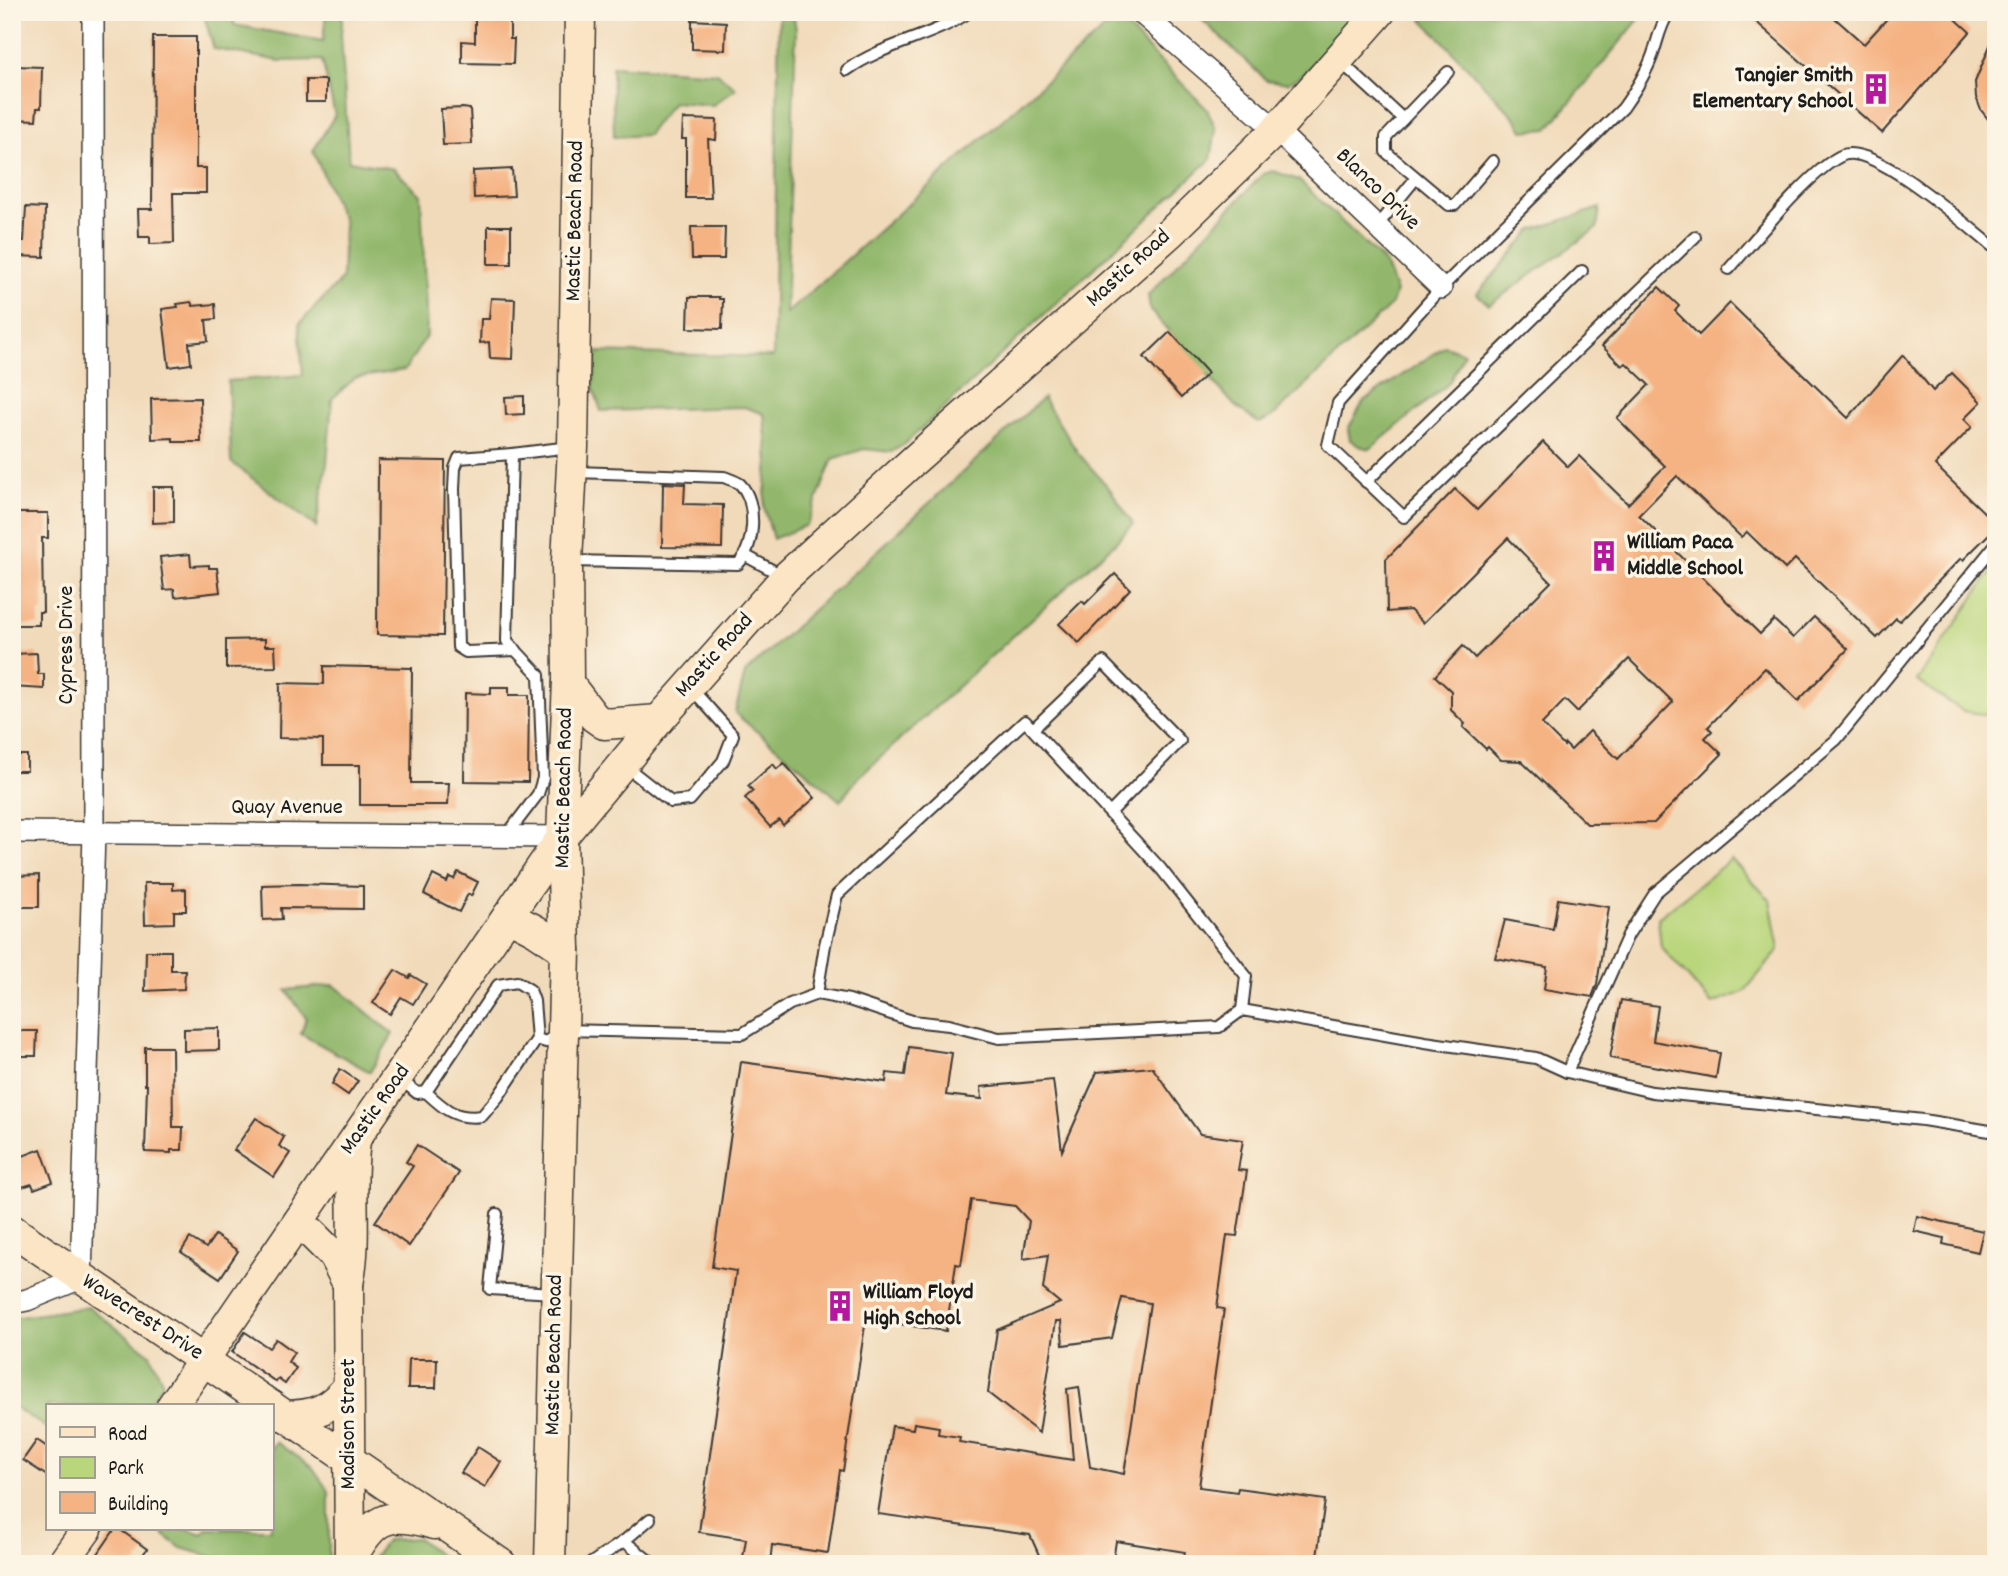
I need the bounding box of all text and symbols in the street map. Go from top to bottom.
place label: Tangier Smith Elementary School [1692,60,1854,119]
building icon: Tangier Smith Elementary School [1859,72,1893,106]
street label: Mastic Beach Road [558,140,594,302]
street label: Blanco Drive [1327,141,1427,239]
street label: Mastic Road [1079,222,1179,316]
place label: William Paca Middle School [1627,527,1744,586]
building icon: William Paca Middle School [1587,539,1621,573]
street label: Cypress Drive [51,586,84,704]
street label: Mastic Road [668,606,762,706]
street label: Mastic Beach Road [547,707,583,869]
street label: Quay Avenue [231,792,343,825]
street label: Mastic Road [333,1058,419,1162]
street label: Wavecrest Drive [75,1266,209,1370]
street label: Mastic Beach Road [537,1274,573,1436]
place label: William Floyd High School [863,1277,974,1336]
building icon: William Floyd High School [823,1289,857,1323]
street label: Madison Street [333,1359,366,1489]
legend [46,1404,273,1530]
text: Road [108,1421,147,1451]
text: Park [108,1455,144,1485]
text: Building [108,1491,168,1521]

